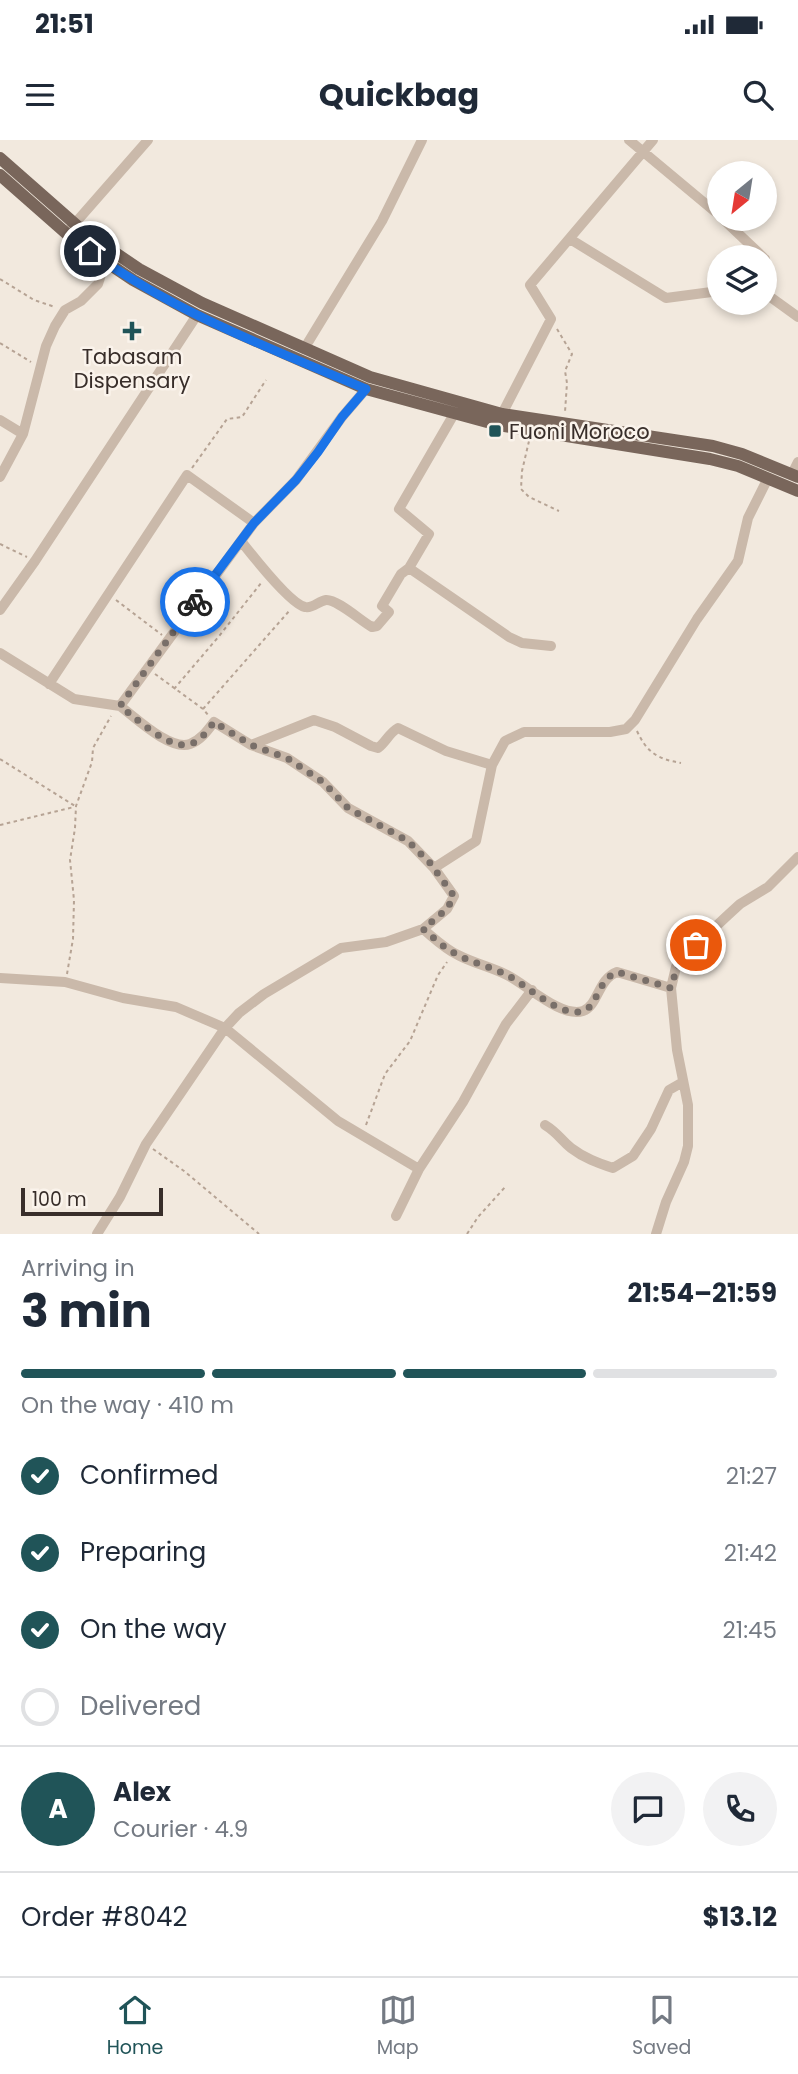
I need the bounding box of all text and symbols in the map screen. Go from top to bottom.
text: 21:51 [35,6,94,42]
text: Quickbag [319,72,479,117]
icon: menu [21,76,59,114]
icon: search [739,76,777,114]
north arrow [707,161,777,231]
map controls [707,161,777,315]
pin [60,221,120,281]
icon: home [71,232,109,270]
button: layers [707,245,777,315]
marker: Tabasam Dispensary [122,321,142,341]
place label: Tabasam Dispensary [74,342,190,395]
place label: Fuoni Moroco [509,417,650,446]
marker: Fuoni Moroco [487,423,503,439]
courier [160,567,230,637]
icon: bike [176,583,214,621]
pin [666,915,726,975]
icon: bag [677,926,715,964]
scale bar [21,1185,163,1217]
text: 100 m [32,1186,87,1213]
text: Arriving in [21,1252,135,1284]
text: 21:54–21:59 [628,1275,777,1311]
text: 3 min [21,1279,152,1343]
text: On the way · 410 m [21,1389,234,1421]
icon: check [21,1457,59,1495]
text: Confirmed [80,1457,218,1493]
text: 21:27 [726,1460,777,1492]
icon: check [21,1534,59,1572]
text: Preparing [80,1534,206,1570]
text: 21:42 [724,1537,777,1569]
icon: check [21,1611,59,1649]
text: On the way [80,1611,227,1647]
text: 21:45 [723,1614,777,1646]
text: Delivered [80,1688,201,1724]
button: chat [611,1772,685,1846]
button: phone [703,1772,777,1846]
text: Alex [113,1774,171,1810]
text: A [48,1791,68,1827]
text: Courier · 4.9 [113,1813,248,1845]
text: Order #8042 [21,1899,187,1935]
text: $13.12 [702,1899,777,1935]
tab: Home [107,1991,163,2062]
tab: Map [377,1991,419,2062]
tab: Saved [632,1991,691,2062]

